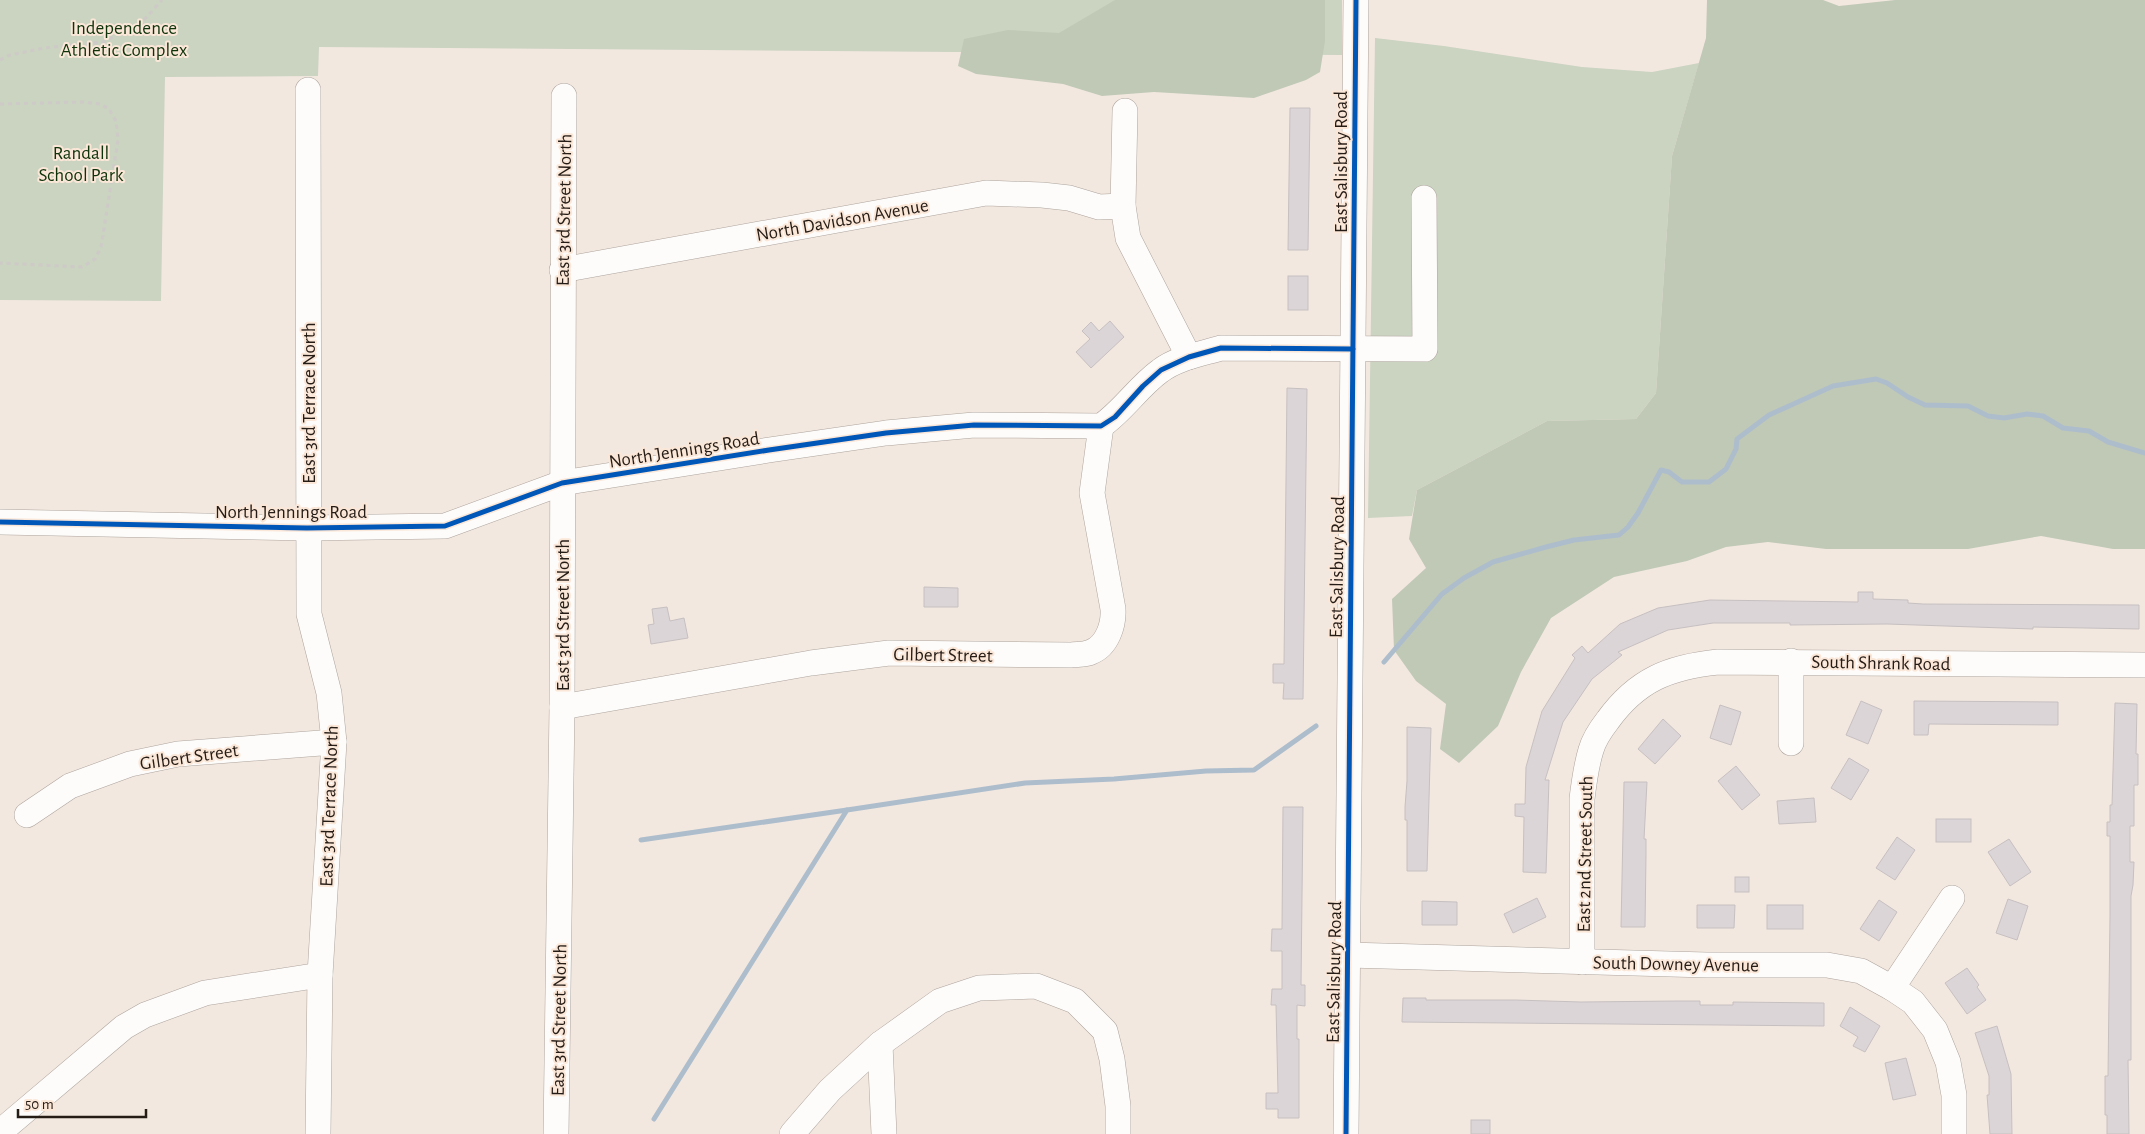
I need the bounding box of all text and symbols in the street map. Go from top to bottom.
park label: Independence Athletic Complex [61,19,187,60]
street label: East Salisbury Road [1332,91,1351,233]
street label: East 3rd Street North [554,134,575,286]
park label: Randall School Park [38,144,124,185]
street label: North Davidson Avenue [755,196,930,245]
street label: East 3rd Terrace North [300,322,319,484]
street label: North Jennings Road [608,429,761,472]
street label: East Salisbury Road [1327,496,1348,638]
street label: North Jennings Road [215,503,367,522]
street label: East 3rd Street North [554,539,573,691]
street label: Gilbert Street [893,645,993,666]
street label: South Shrank Road [1811,653,1951,674]
street label: East 3rd Terrace North [317,725,342,887]
street label: Gilbert Street [139,741,240,774]
street label: East 2nd Street South [1575,776,1596,932]
street label: East Salisbury Road [1324,901,1345,1043]
street label: East 3rd Street North [549,944,570,1096]
street label: South Downey Avenue [1593,954,1759,975]
scale bar [18,1086,145,1118]
text: 50 m [25,1097,54,1112]

